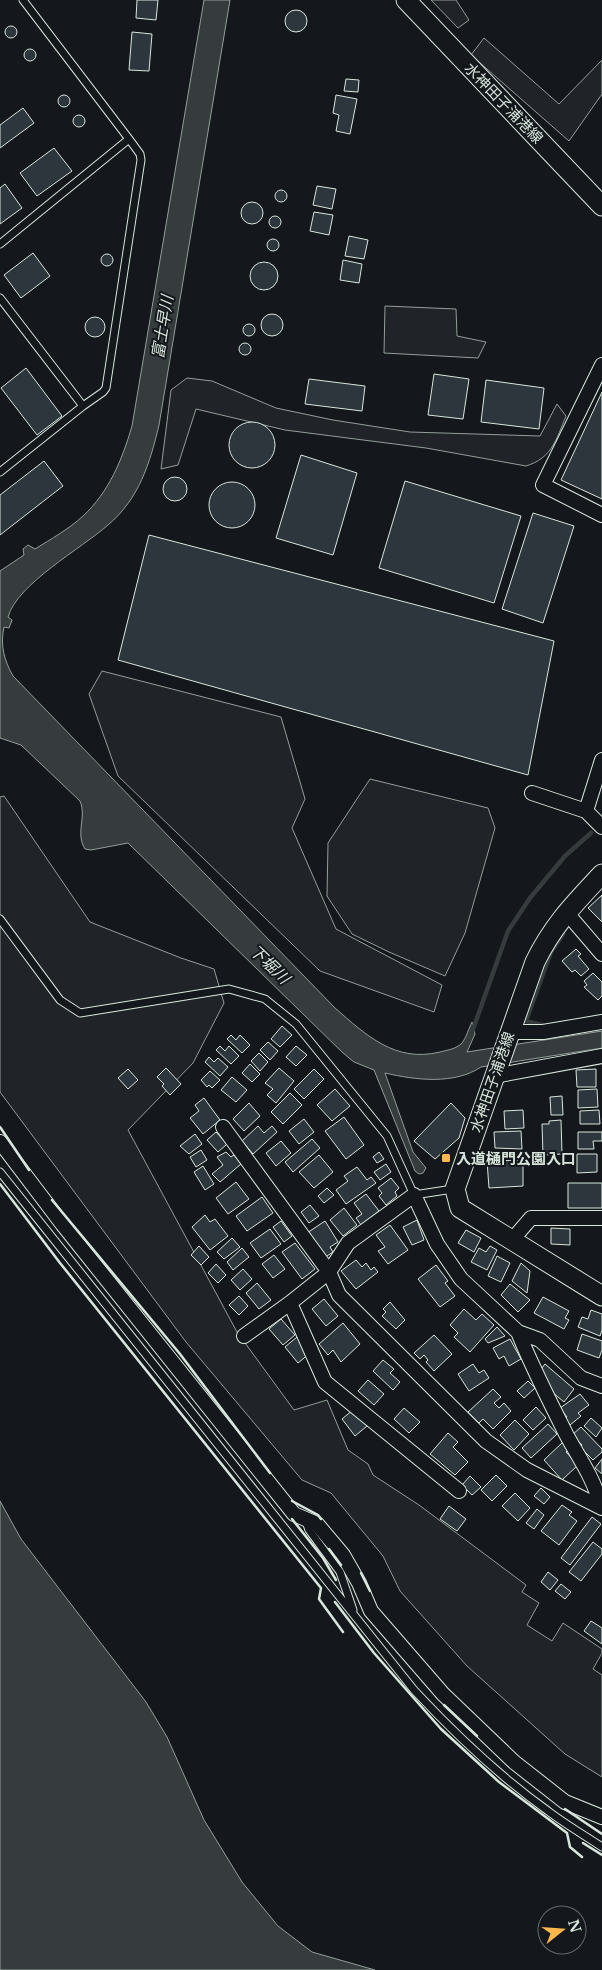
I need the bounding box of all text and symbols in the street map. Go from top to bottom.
street label: 水神田子浦港線 [461,59,547,147]
water label: 富士早川 [147,292,177,360]
water label: 下堀川 [246,940,296,989]
street label: 水神田子浦港線 [466,1029,518,1135]
place label: 入道樋門公園入口 [456,1149,576,1168]
marker: 入道樋門公園入口 [440,1152,452,1164]
north arrow [537,1905,587,1955]
text: N [564,1917,585,1935]

